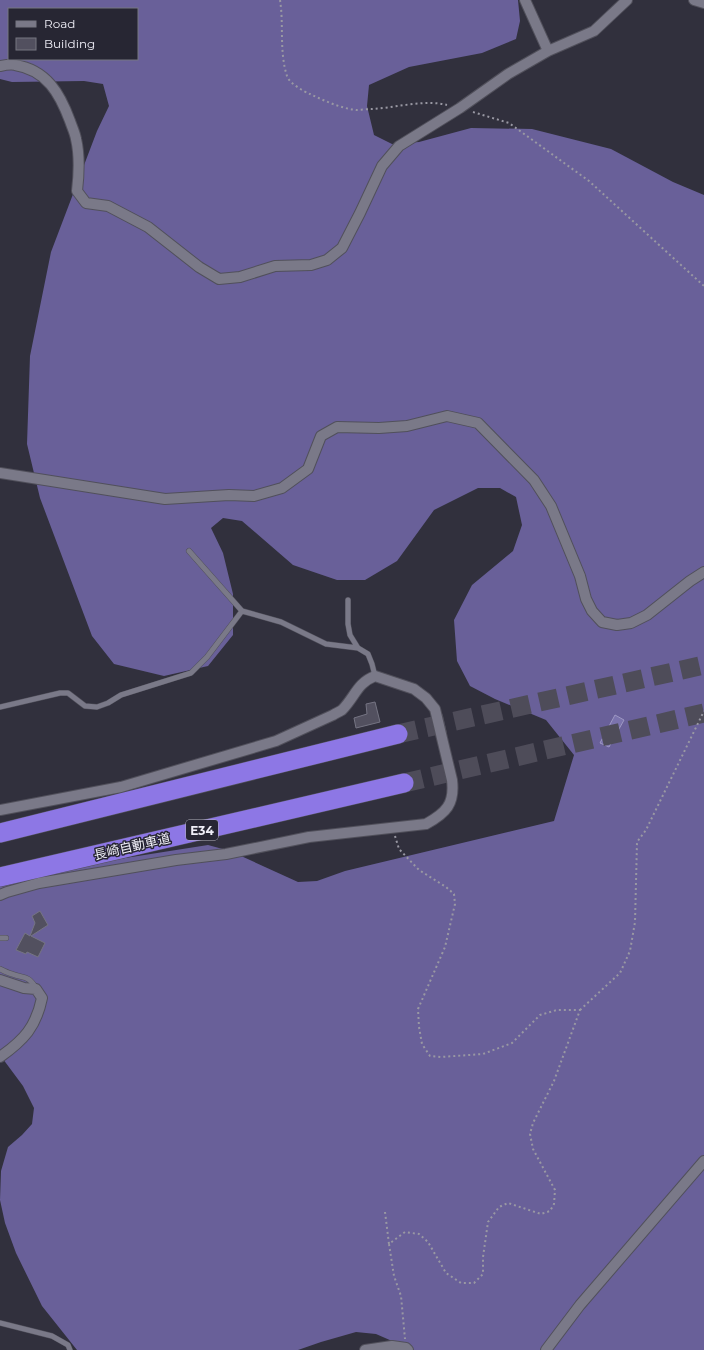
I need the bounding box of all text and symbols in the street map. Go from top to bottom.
legend [8,8,138,60]
text: Road [44,16,75,31]
text: Building [44,36,95,51]
road number: E34 [186,820,218,840]
street label: 長崎自動車道 [92,829,172,863]

